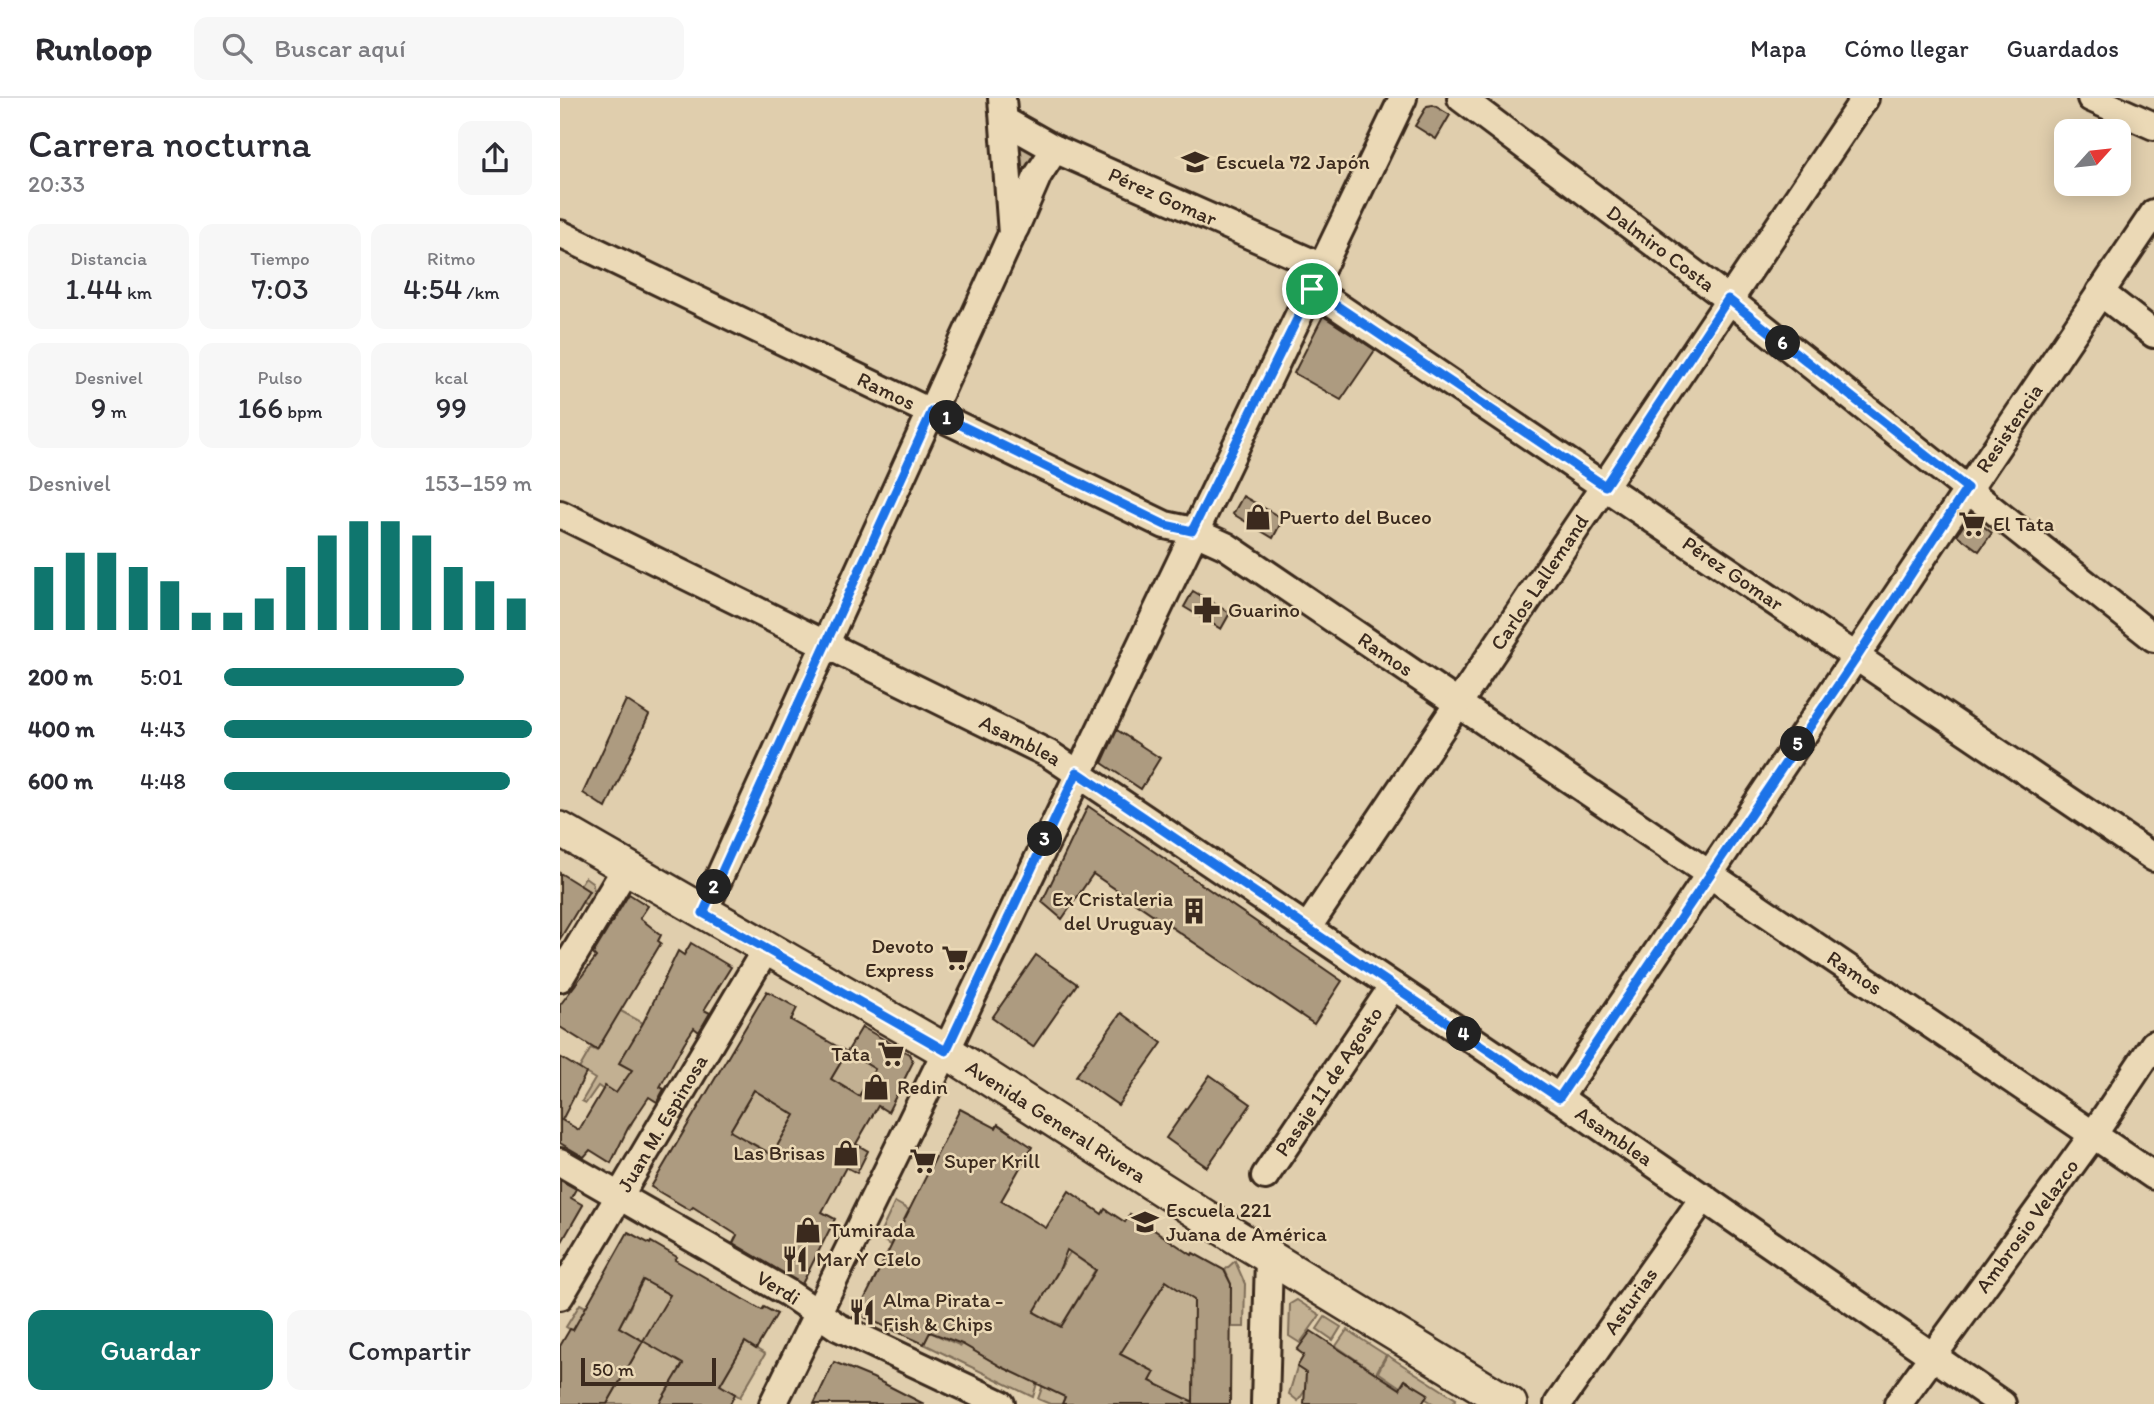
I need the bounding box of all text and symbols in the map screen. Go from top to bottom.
search box [194,17,684,80]
text: Runloop [35,29,152,68]
icon: search [218,29,256,67]
text: Buscar aquí [274,32,406,64]
text: Mapa [1750,34,1806,63]
text: Cómo llegar [1844,34,1969,63]
text: Guardados [2007,34,2119,63]
north arrow [2054,119,2132,196]
map controls [2054,119,2131,196]
text: Carrera nocturna [28,121,311,167]
button: share [458,121,532,195]
school or university icon: Escuela 72 Japón [1180,147,1210,177]
place label: Escuela 72 Japón [1216,149,1370,174]
street label: Pérez Gomar [1105,161,1222,231]
text: 20:33 [28,170,85,198]
street label: Dalmiro Costa [1602,199,1720,297]
text: Distancia [70,247,147,270]
text: Tiempo [250,247,310,270]
text: Ritmo [427,247,476,270]
pin [1282,259,1342,319]
text: 1.44 [65,270,123,307]
text: 7:03 [251,270,309,307]
text: 4:54 [403,270,462,307]
icon: arrive [1293,270,1331,308]
text: km [123,281,152,304]
text: /km [462,281,500,304]
pin: 6 [1766,326,1800,360]
text: 6 [1777,331,1788,354]
text: Desnivel [74,366,143,389]
text: Pulso [258,366,302,389]
text: kcal [434,366,468,389]
street label: Ramos [853,366,920,415]
street label: Resistencia [1970,379,2048,477]
text: 9 [91,389,106,426]
text: 166 [237,389,283,426]
text: 99 [436,389,467,426]
text: m [106,400,127,423]
text: bpm [283,400,323,423]
pin: 1 [930,400,964,436]
text: 1 [942,406,951,429]
text: Desnivel [28,469,111,497]
text: 153–159 m [425,469,532,497]
shop icon: Puerto del Buceo [1243,502,1273,532]
place label: Puerto del Buceo [1279,504,1432,529]
supermarket icon: El Tata [1957,509,1987,539]
street label: Carlos Lallemand [1485,510,1594,655]
place label: El Tata [1993,511,2054,536]
street label: Pérez Gomar [1678,530,1789,616]
pharmacy icon: Guarino [1192,595,1222,625]
place label: Guarino [1228,597,1300,622]
street label: Ramos [1353,626,1418,681]
text: 200 m [28,663,93,691]
text: 5:01 [140,663,183,691]
street label: Asamblea [976,709,1067,771]
text: 400 m [28,715,95,743]
text: 4:43 [140,715,186,743]
pin: 5 [1780,726,1816,762]
text: 5 [1793,732,1802,755]
text: 600 m [28,767,93,795]
text: 4:48 [140,767,186,795]
pin: 3 [1028,822,1063,856]
text: 3 [1039,827,1050,850]
pin: 2 [696,870,732,904]
text: 2 [709,875,719,898]
place label: Ex Cristaleria del Uruguay [1052,886,1173,935]
building icon: Ex Cristaleria del Uruguay [1179,896,1209,926]
place label: Devoto Express [865,933,934,982]
supermarket icon: Devoto Express [940,943,970,973]
street label: Ramos [1822,945,1887,1000]
street label: Pasaje 11 de Agosto [1269,1001,1388,1161]
pin: 4 [1446,1016,1482,1052]
text: 4 [1458,1022,1469,1045]
supermarket icon: Tata [876,1039,906,1069]
place label: Tata [831,1041,870,1066]
street label: Juan M. Espinosa [612,1049,713,1196]
street label: Avenida General Rivera [962,1054,1151,1188]
shop icon: Redin [861,1072,891,1102]
place label: Redin [897,1074,948,1099]
street label: Asamblea [1571,1100,1658,1171]
shop icon: Las Brisas [831,1138,861,1168]
place label: Las Brisas [733,1140,825,1165]
supermarket icon: Super Krill [908,1146,938,1176]
place label: Super Krill [944,1148,1040,1173]
street label: Ambrosio Velazco [1970,1154,2084,1297]
place label: Escuela 221 Juana de América [1166,1197,1327,1246]
school or university icon: Escuela 221 Juana de América [1130,1207,1160,1237]
shop icon: Tumirada [793,1215,823,1245]
place label: Tumirada [829,1217,915,1242]
restaurant icon: Mar Y CIelo [780,1244,810,1274]
place label: Mar Y CIelo [816,1246,921,1271]
street label: Asturias [1598,1262,1662,1339]
street label: Verdi [752,1265,805,1310]
place label: Alma Pirata - Fish & Chips [883,1287,1004,1336]
restaurant icon: Alma Pirata - Fish & Chips [847,1297,877,1327]
button: Guardar [28,1310,273,1390]
button: Compartir [287,1310,532,1390]
scale bar [581,1355,716,1387]
text: 50 m [592,1358,634,1381]

